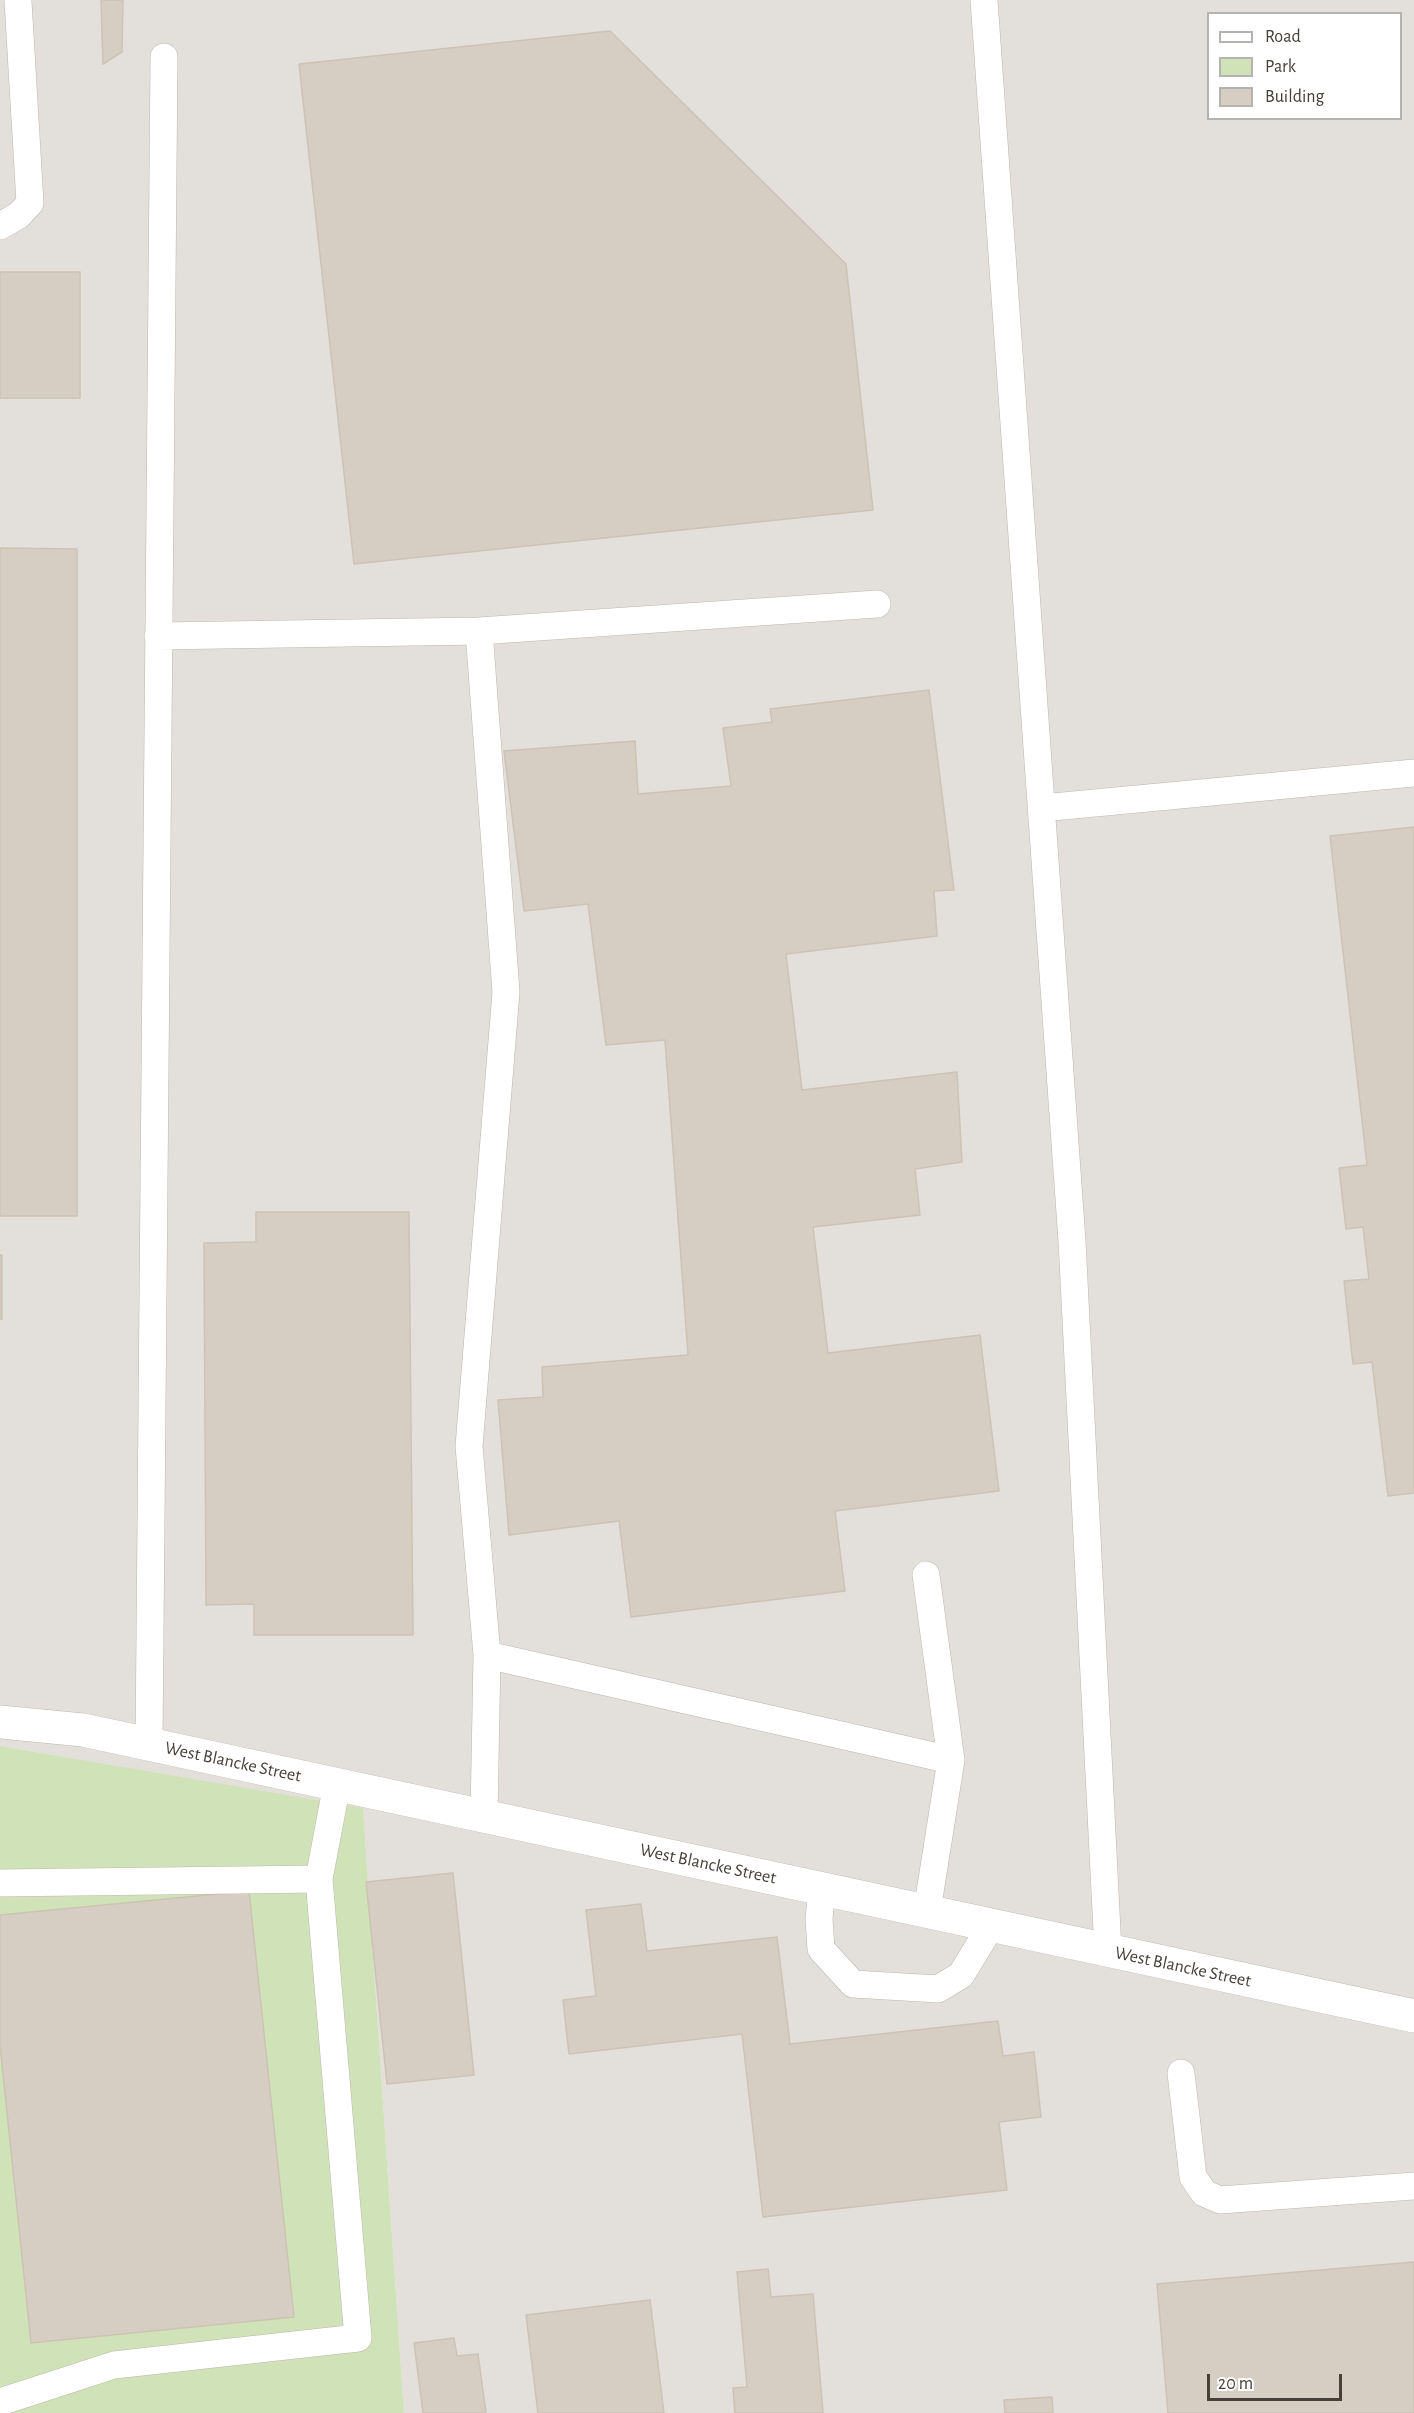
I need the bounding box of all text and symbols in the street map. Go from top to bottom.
legend [1207,12,1402,120]
text: Road [1265,28,1301,46]
text: Park [1265,58,1296,76]
text: Building [1265,88,1324,106]
street label: West Blancke Street [163,1737,303,1787]
street label: West Blancke Street [638,1839,778,1889]
street label: West Blancke Street [1113,1942,1253,1992]
scale bar [1210,2362,1345,2400]
text: 20 m [1218,2375,1253,2393]

